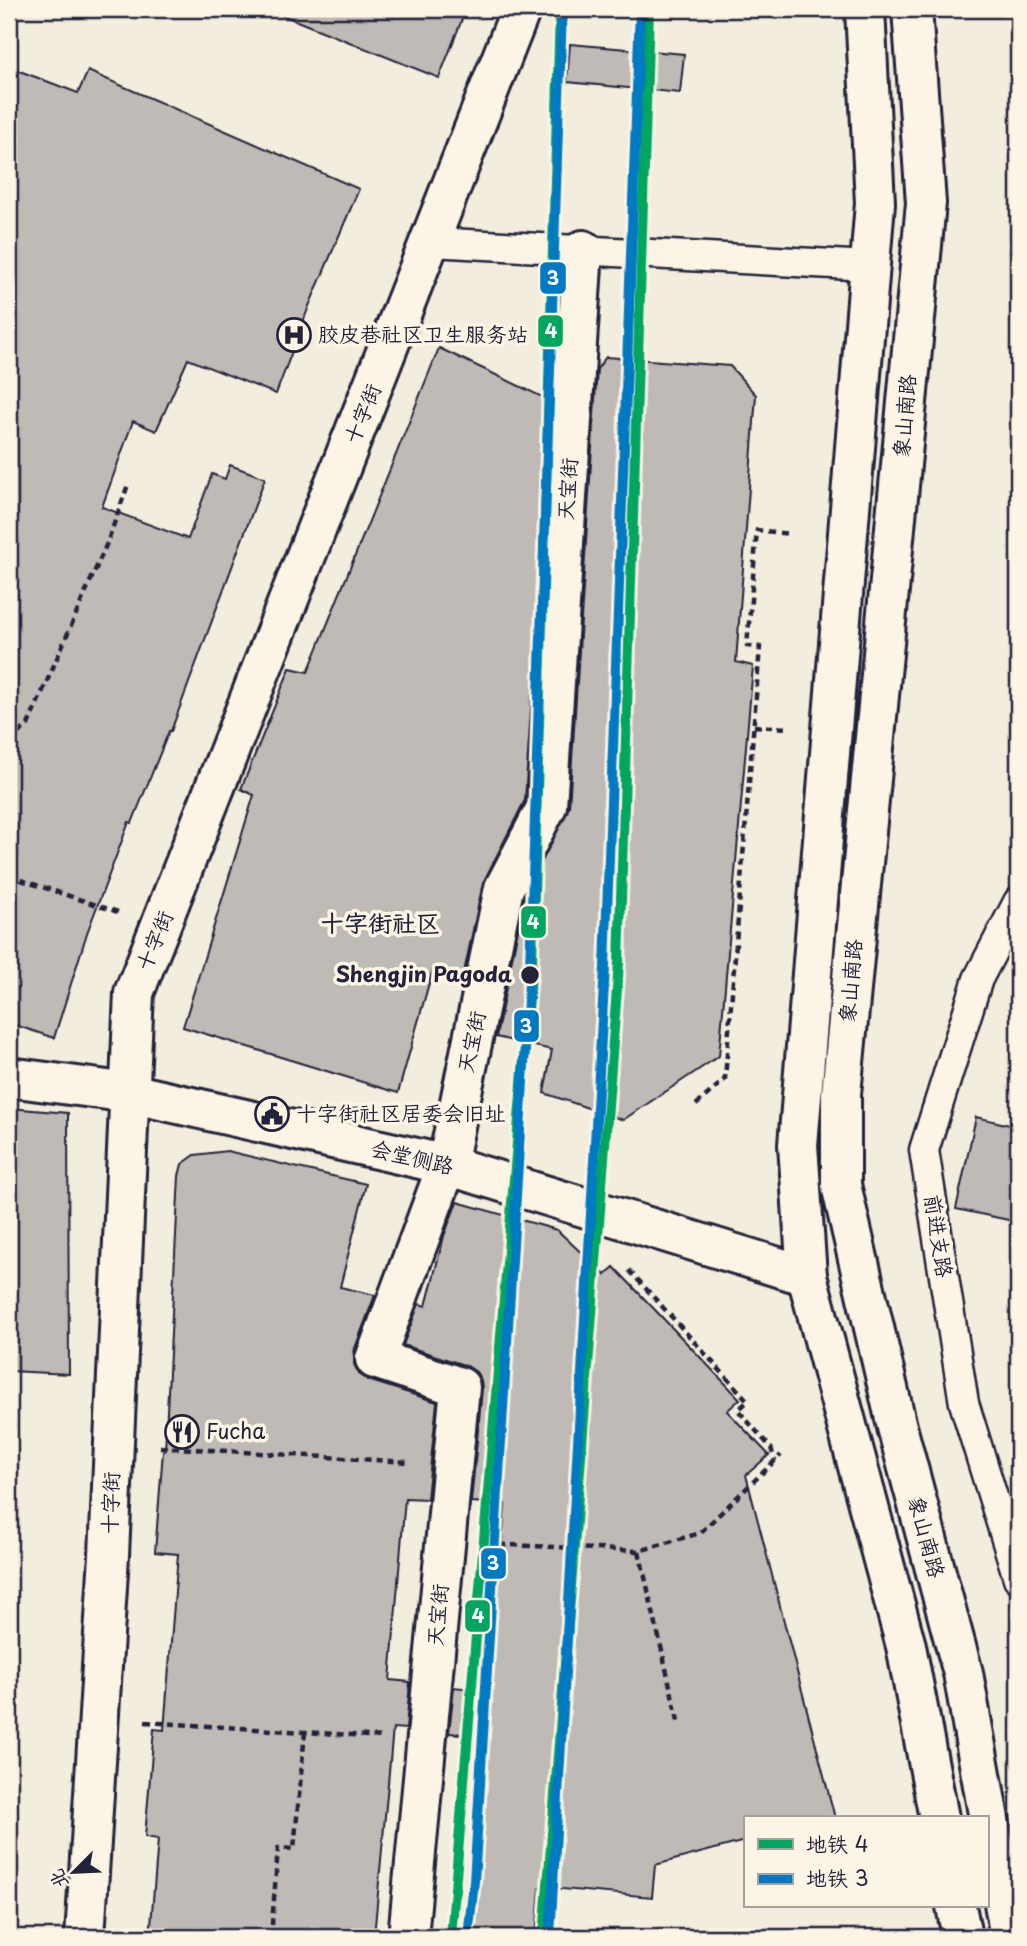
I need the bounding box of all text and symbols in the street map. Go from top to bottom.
line badge: 3 [539,261,567,295]
text: 3 [547,263,559,291]
line badge: 4 [537,314,564,348]
hospital icon: 胶皮巷社区卫生服务站 [275,316,313,354]
text: 4 [545,316,558,344]
place label: 胶皮巷社区卫生服务站 [318,317,528,349]
street label: 象山南路 [883,373,923,459]
street label: 十字街 [335,378,388,448]
street label: 天宝街 [548,456,584,521]
district label: 十字街社区 [320,904,440,940]
street label: 十字街 [127,905,180,975]
line badge: 4 [520,905,547,939]
text: 4 [527,907,540,935]
street label: 象山南路 [829,938,869,1024]
place label: Shengjin Pagoda [336,957,512,989]
marker: Shengjin Pagoda [519,964,541,986]
street label: 天宝街 [448,1007,492,1076]
line badge: 3 [513,1009,540,1043]
text: 3 [520,1011,532,1039]
public building icon: 十字街社区居委会旧址 [253,1095,291,1133]
place label: 十字街社区居委会旧址 [296,1096,506,1128]
street label: 会堂侧路 [368,1131,457,1181]
street label: 前进支路 [918,1192,962,1280]
restaurant icon: Fucha [163,1413,201,1451]
place label: Fucha [206,1414,265,1446]
street label: 十字街 [92,1471,126,1535]
street label: 象山南路 [902,1492,954,1581]
line badge: 3 [480,1547,507,1580]
text: 3 [487,1548,499,1576]
street label: 天宝街 [417,1582,455,1648]
line badge: 4 [464,1599,491,1633]
text: 4 [472,1601,485,1629]
legend [744,1816,988,1908]
text: 地铁 4 [806,1827,869,1859]
north arrow [38,1838,108,1908]
text: 地铁 3 [806,1861,869,1893]
text: 北 [41,1865,74,1894]

